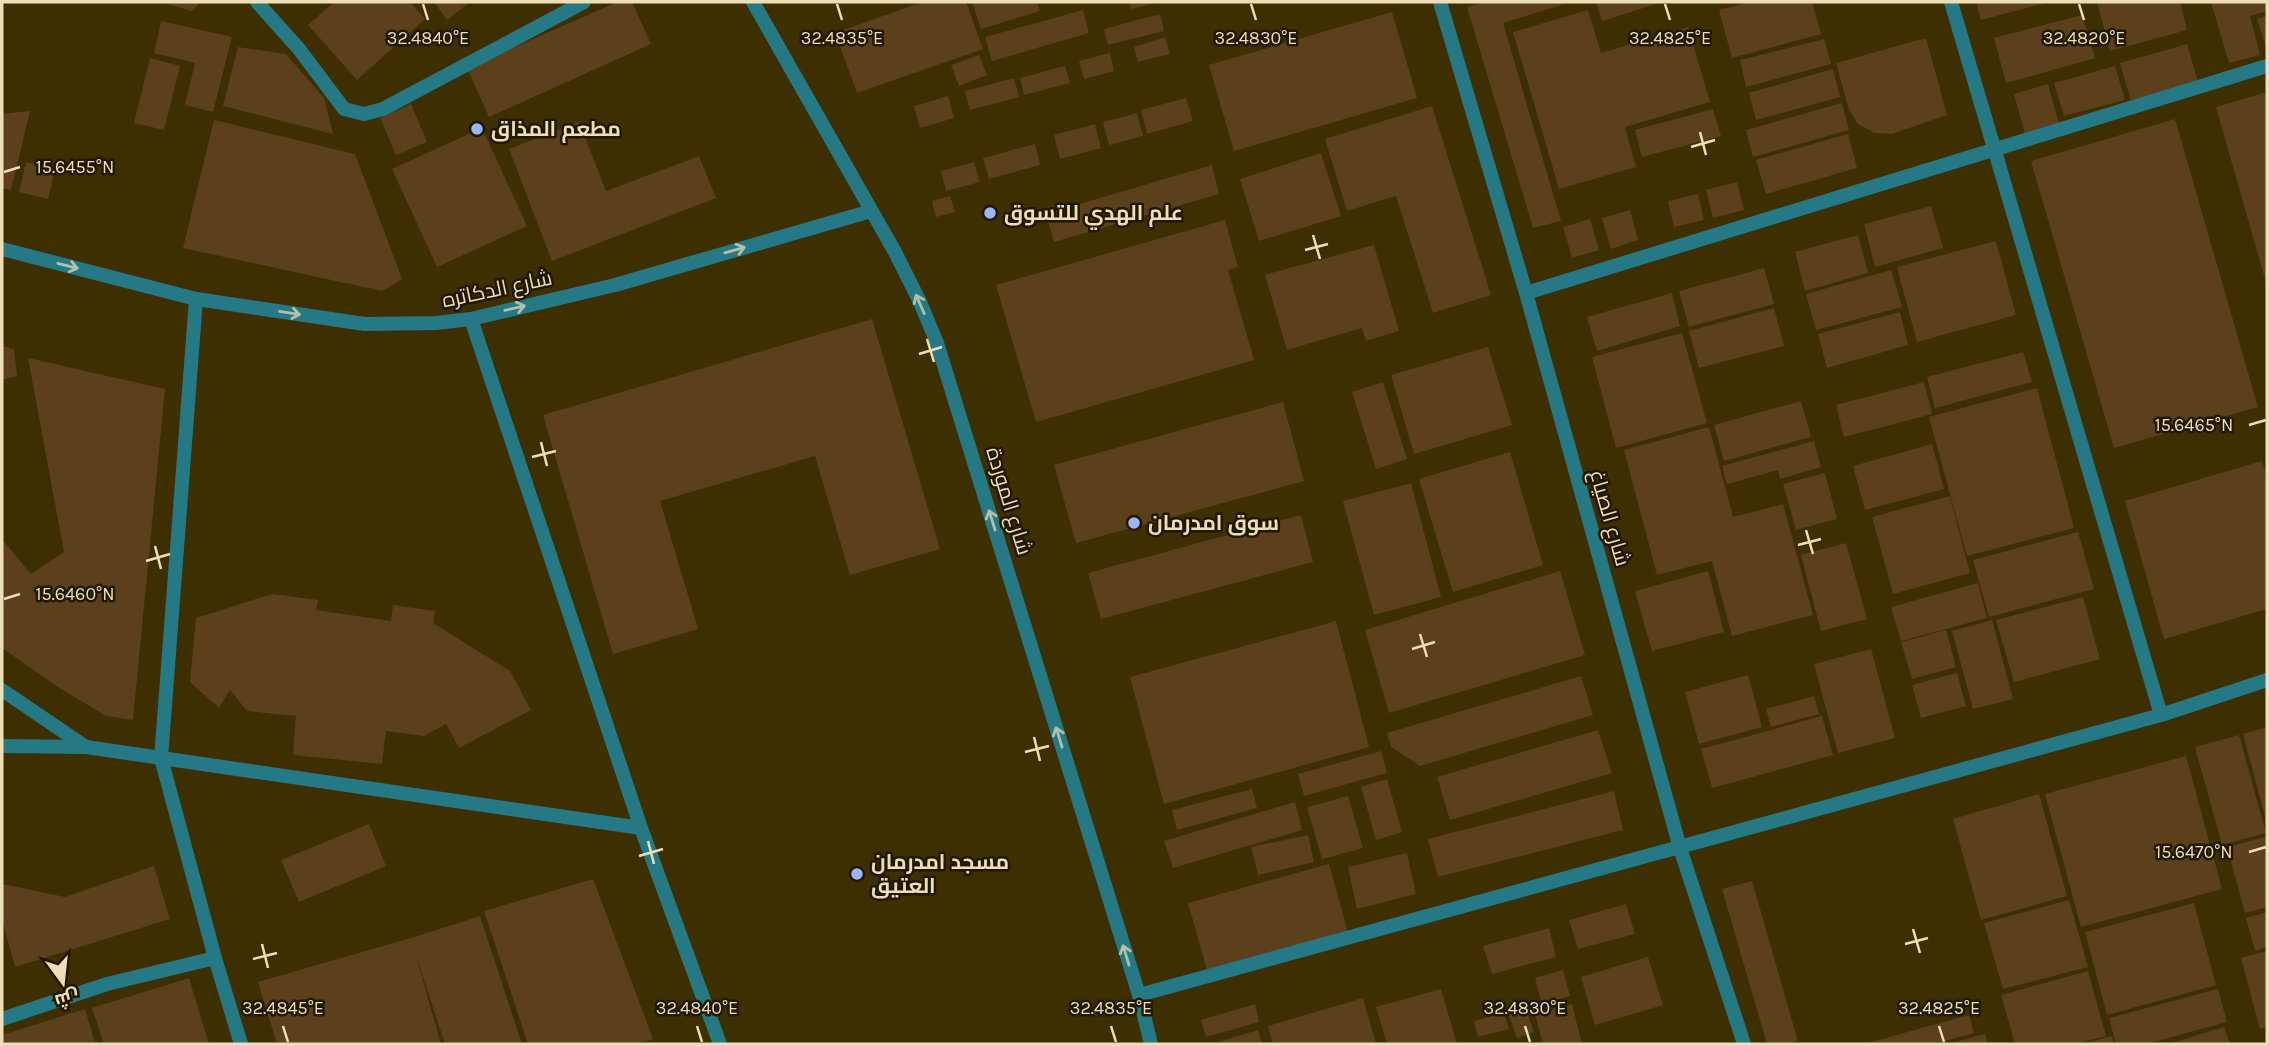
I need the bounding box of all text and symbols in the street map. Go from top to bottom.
text: 32.4840°E [387,27,469,49]
text: 32.4835°E [801,27,883,49]
text: 32.4830°E [1215,27,1297,49]
text: 32.4825°E [1629,27,1711,49]
text: 32.4820°E [2043,27,2125,49]
place label: مطعم المذاق [491,117,621,143]
marker: مطعم المذاق [469,121,485,137]
text: 15.6455°N [36,156,114,178]
place label: علم الهدي للتسوق [1004,201,1183,230]
marker: علم الهدي للتسوق [982,205,998,221]
one-way arrow [723,243,746,256]
one-way arrow [56,260,79,273]
street label: شارع الدكاتره [440,266,555,314]
one-way arrow [913,294,926,315]
one-way arrow [503,301,526,315]
one-way arrow [278,307,301,320]
text: 15.6465°N [2155,414,2233,436]
street label: شارع الموردة [979,444,1037,558]
street label: شارع الصياغ [1583,467,1635,569]
one-way arrow [985,509,998,531]
place label: سوق امدرمان [1148,511,1279,536]
marker: سوق امدرمان [1126,515,1142,531]
text: 15.6460°N [35,583,115,605]
one-way arrow [1052,727,1065,749]
text: 15.6470°N [2155,841,2233,863]
place label: مسجد امدرمان العتيق [871,850,1009,899]
marker: مسجد امدرمان العتيق [849,866,865,882]
one-way arrow [1119,944,1132,966]
north arrow [28,948,98,1018]
text: ش [53,985,82,1012]
text: 32.4845°E [242,997,324,1019]
text: 32.4840°E [656,997,738,1019]
text: 32.4835°E [1070,997,1152,1019]
text: 32.4830°E [1484,997,1566,1019]
text: 32.4825°E [1898,997,1980,1019]

